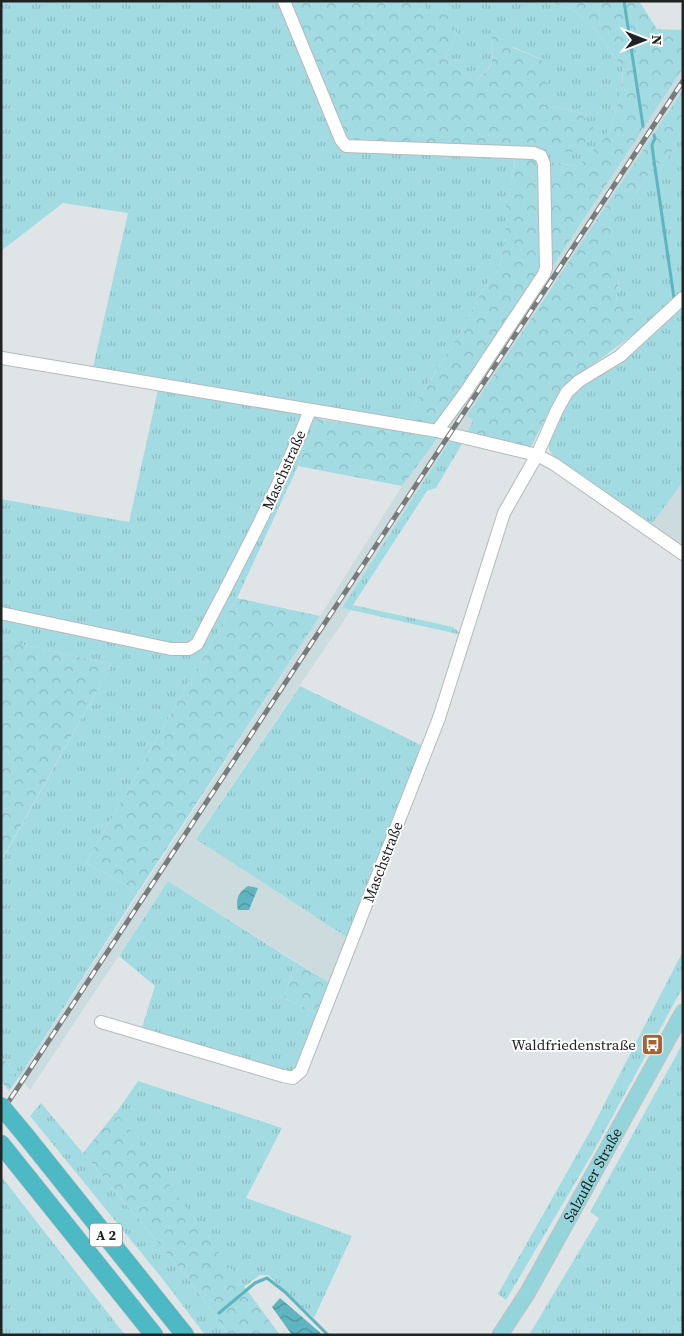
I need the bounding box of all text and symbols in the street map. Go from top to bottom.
north arrow [619,15,669,65]
text: N [647,35,667,45]
street label: Maschstraße [257,426,311,513]
street label: Maschstraße [357,818,408,905]
bus stop icon: Waldfriedenstraße [640,1033,664,1057]
place label: Waldfriedenstraße [511,1034,636,1055]
street label: Salzufler Straße [558,1124,627,1226]
road number: A 2 [90,1224,122,1246]

